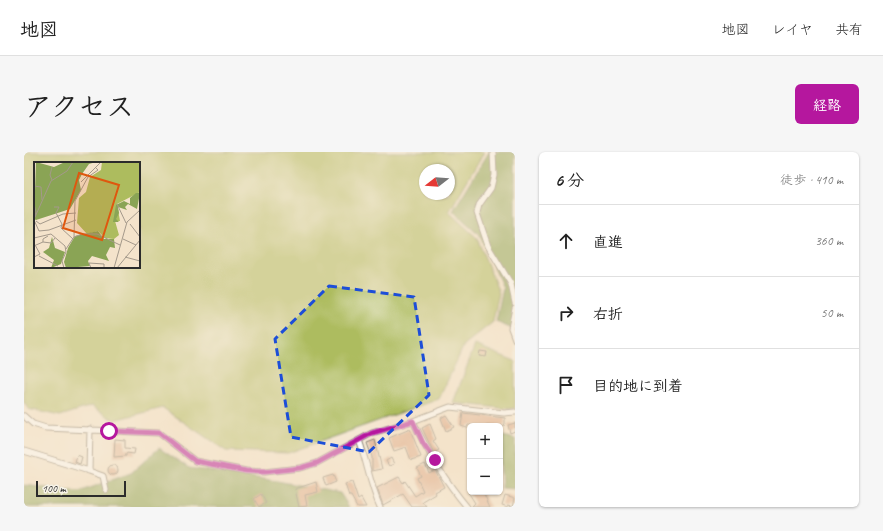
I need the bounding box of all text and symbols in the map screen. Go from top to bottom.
text: 地図 [20,18,58,42]
text: 地図 [722,21,750,38]
text: レイヤ [772,21,813,38]
text: 共有 [835,21,863,38]
button: 経路 [795,84,859,124]
text: アクセス [24,89,134,124]
inset map [34,162,140,268]
north arrow [419,164,455,200]
text: 6 分 [555,170,584,191]
text: 徒歩 · 410 m [780,172,843,188]
icon: ahead [555,230,577,252]
text: 直進 [593,233,623,252]
text: 360 m [815,233,843,249]
icon: right [555,302,577,324]
text: 右折 [593,305,623,324]
text: 50 m [821,305,843,321]
icon: arrive [555,374,577,396]
text: 目的地に到着 [593,377,683,396]
route start [100,422,118,440]
map controls [467,423,503,495]
button: + [467,423,503,459]
route end [426,451,444,469]
button: − [467,459,503,495]
scale bar [36,479,126,498]
text: 100 m [42,481,66,495]

